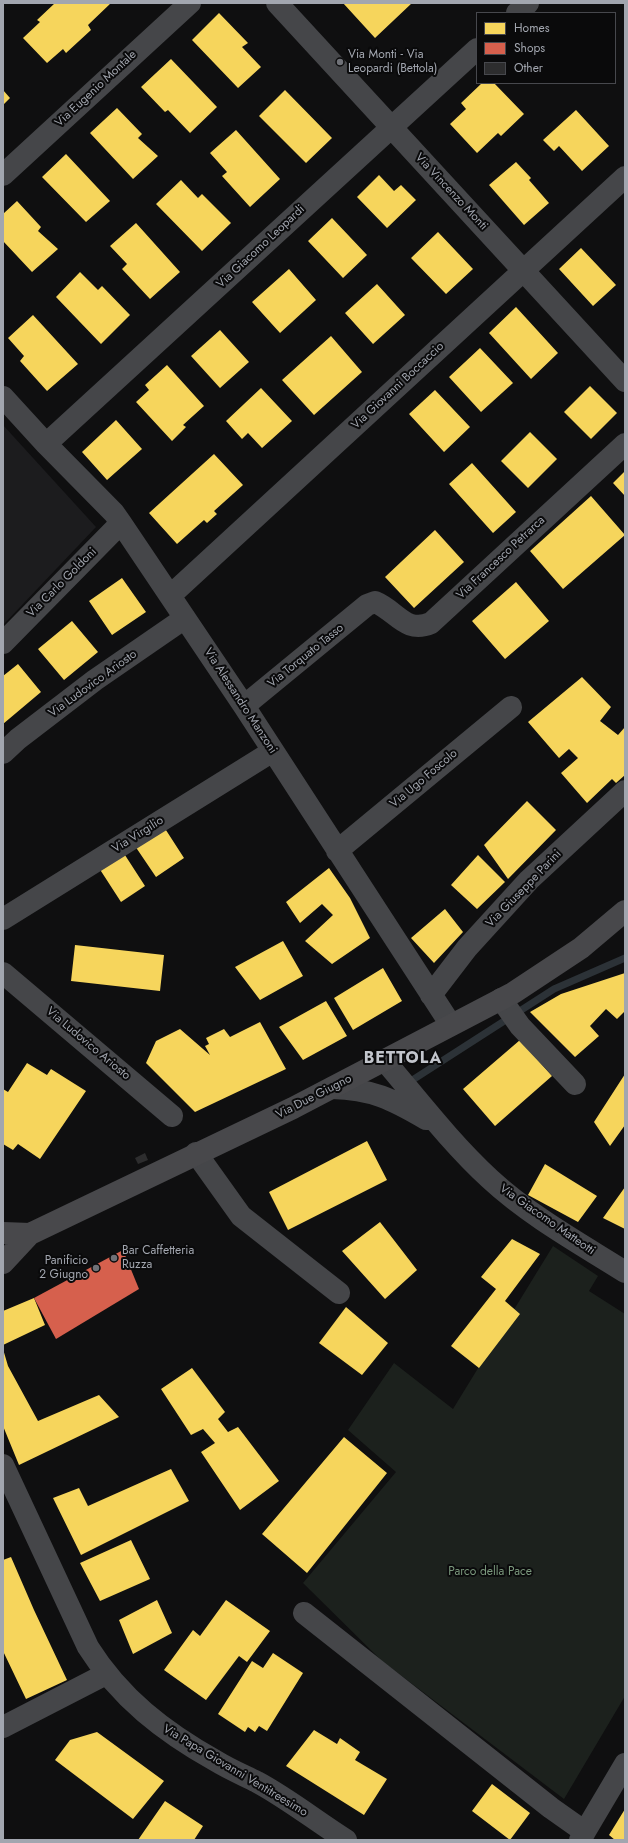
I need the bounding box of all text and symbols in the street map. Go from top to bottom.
legend [476,12,616,84]
text: Homes [514,19,550,37]
text: Shops [514,39,545,57]
street label: Via Eugenio Montale [52,48,140,130]
place label: Via Monti - Via Leopardi (Bettola) [348,48,438,76]
marker: Via Monti - Via Leopardi (Bettola) [335,57,345,67]
text: Other [514,59,543,77]
street label: Via Vincenzo Monti [412,151,490,233]
street label: Via Giacomo Leopardi [214,202,308,292]
street label: Via Giovanni Boccaccio [349,339,447,433]
street label: Via Francesco Petrarca [454,513,548,603]
street label: Via Carlo Goldoni [24,545,100,621]
street label: Via Torquato Tasso [265,621,347,691]
street label: Via Alessandro Manzoni [200,645,280,757]
street label: Via Ludovico Ariosto [46,647,140,721]
street label: Via Ugo Foscolo [387,747,461,811]
street label: Via Virgilio [110,814,166,856]
street label: Via Giuseppe Parini [483,847,565,931]
street label: Via Ludovico Ariosto [43,1005,133,1083]
district label: BETTOLA [364,1049,442,1069]
street label: Via Due Giugno [274,1072,354,1122]
street label: Via Giacomo Matteotti [496,1182,598,1258]
place label: Bar Caffetteria Ruzza [122,1244,194,1272]
marker: Bar Caffetteria Ruzza [109,1253,119,1263]
place label: Panificio 2 Giugno [39,1254,88,1282]
marker: Panificio 2 Giugno [91,1263,101,1273]
park label: Parco della Pace [448,1565,532,1579]
street label: Via Papa Giovanni Ventitreesimo [160,1722,310,1820]

